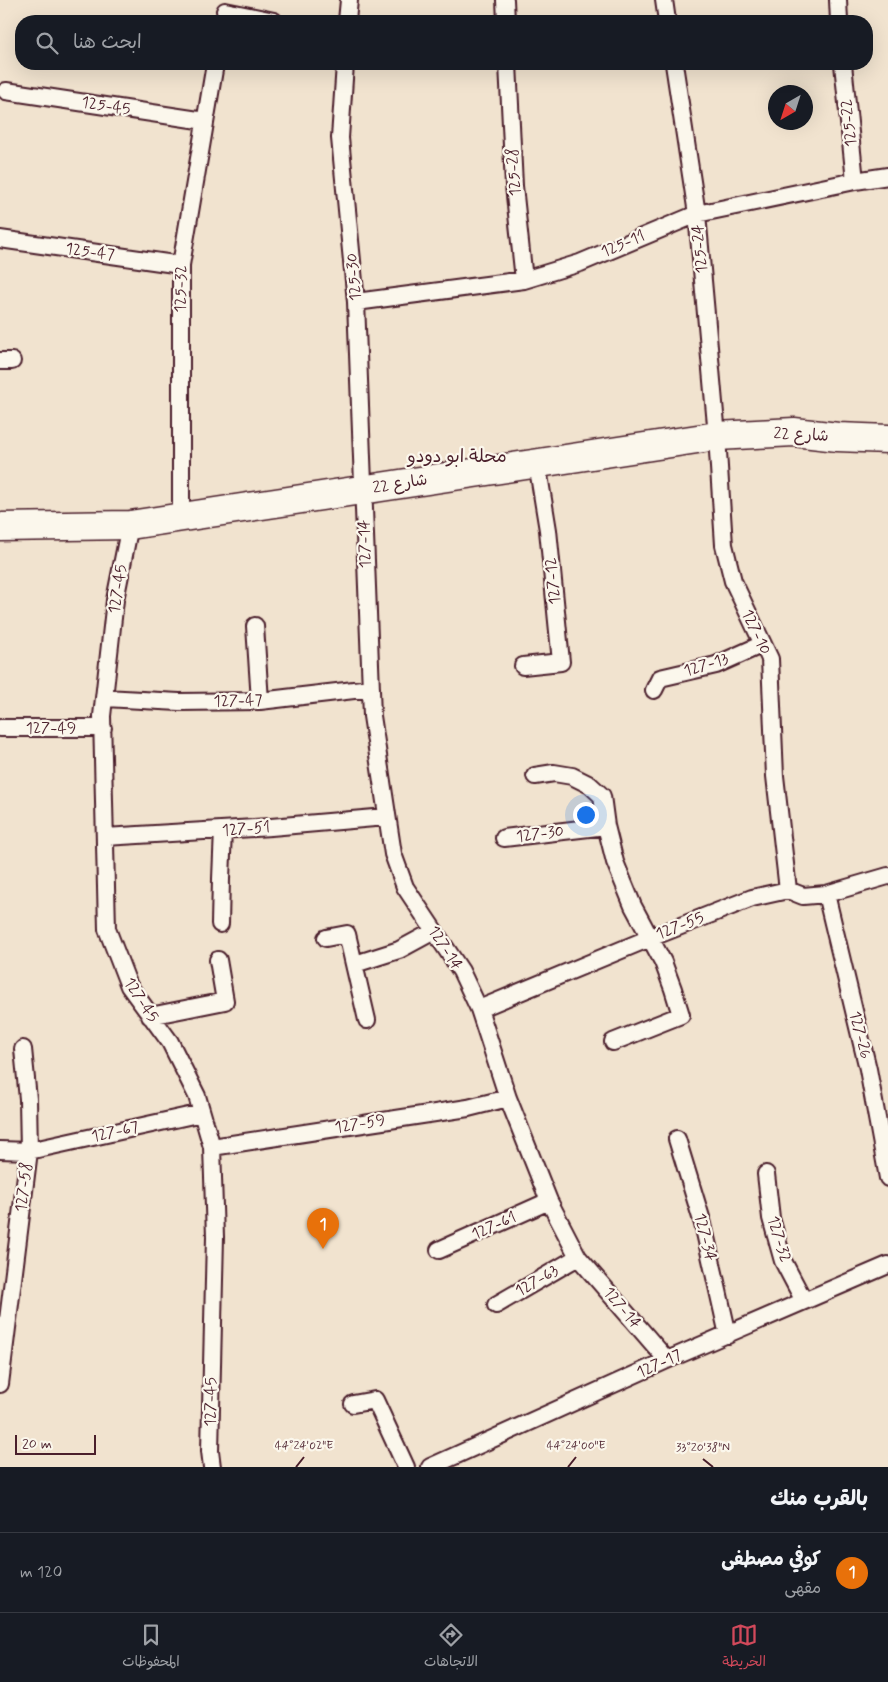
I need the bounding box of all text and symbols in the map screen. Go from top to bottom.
search box [15,15,873,70]
icon: search [33,29,61,57]
text: ابحث هنا [73,30,142,55]
north arrow [768,85,813,130]
street label: 125-45 [80,92,132,120]
street label: 125-22 [836,98,862,148]
street label: 125-28 [502,147,526,197]
street label: 125-24 [687,223,713,274]
street label: 125-11 [598,225,648,263]
street label: 125-47 [64,238,116,266]
street label: 125-30 [341,252,367,302]
street label: 125-32 [170,265,192,313]
street label: شارع 22 [773,423,829,447]
district label: محلة ابو دودو [406,445,507,469]
street label: شارع 22 [371,469,429,499]
street label: 127-14 [354,519,376,569]
street label: 127-12 [540,556,566,606]
street label: 127-45 [104,563,132,615]
street label: 127-10 [736,606,776,658]
street label: 127-13 [681,648,731,682]
street label: 127-47 [213,690,263,712]
street label: 127-49 [26,718,76,739]
your location [573,802,599,828]
street label: 127-51 [221,817,271,841]
street label: 127-30 [515,821,565,847]
street label: 127-55 [653,907,707,945]
street label: 127-14 [423,922,467,974]
street label: 127-45 [119,974,163,1026]
street label: 127-26 [844,1009,876,1061]
street label: 127-59 [333,1110,387,1138]
street label: 127-67 [89,1117,141,1147]
street label: 127-58 [11,1161,37,1213]
street label: 127-61 [468,1207,520,1245]
pin: 1 [307,1208,339,1249]
street label: 127-34 [689,1211,721,1263]
street label: 127-32 [762,1213,796,1265]
street label: 127-63 [512,1260,563,1302]
street label: 127-14 [598,1283,646,1334]
street label: 127-17 [633,1345,685,1383]
street label: 127-45 [200,1377,222,1427]
scale bar [15,1432,96,1455]
text: 20 m [22,1435,52,1453]
text: 44°24'02"E [275,1438,333,1454]
text: 44°24'00"E [547,1438,605,1454]
text: 33°20'38"N [676,1440,730,1456]
text: بالقرب منك [770,1485,868,1513]
text: كوفي مصطفى [721,1547,821,1572]
text: 120 m [20,1562,62,1583]
text: 1 [848,1562,856,1583]
text: مقهى [784,1578,821,1599]
tab: المحفوظات [122,1621,180,1674]
tab: الاتجاهات [424,1621,478,1674]
tab: الخريطة [722,1621,766,1674]

